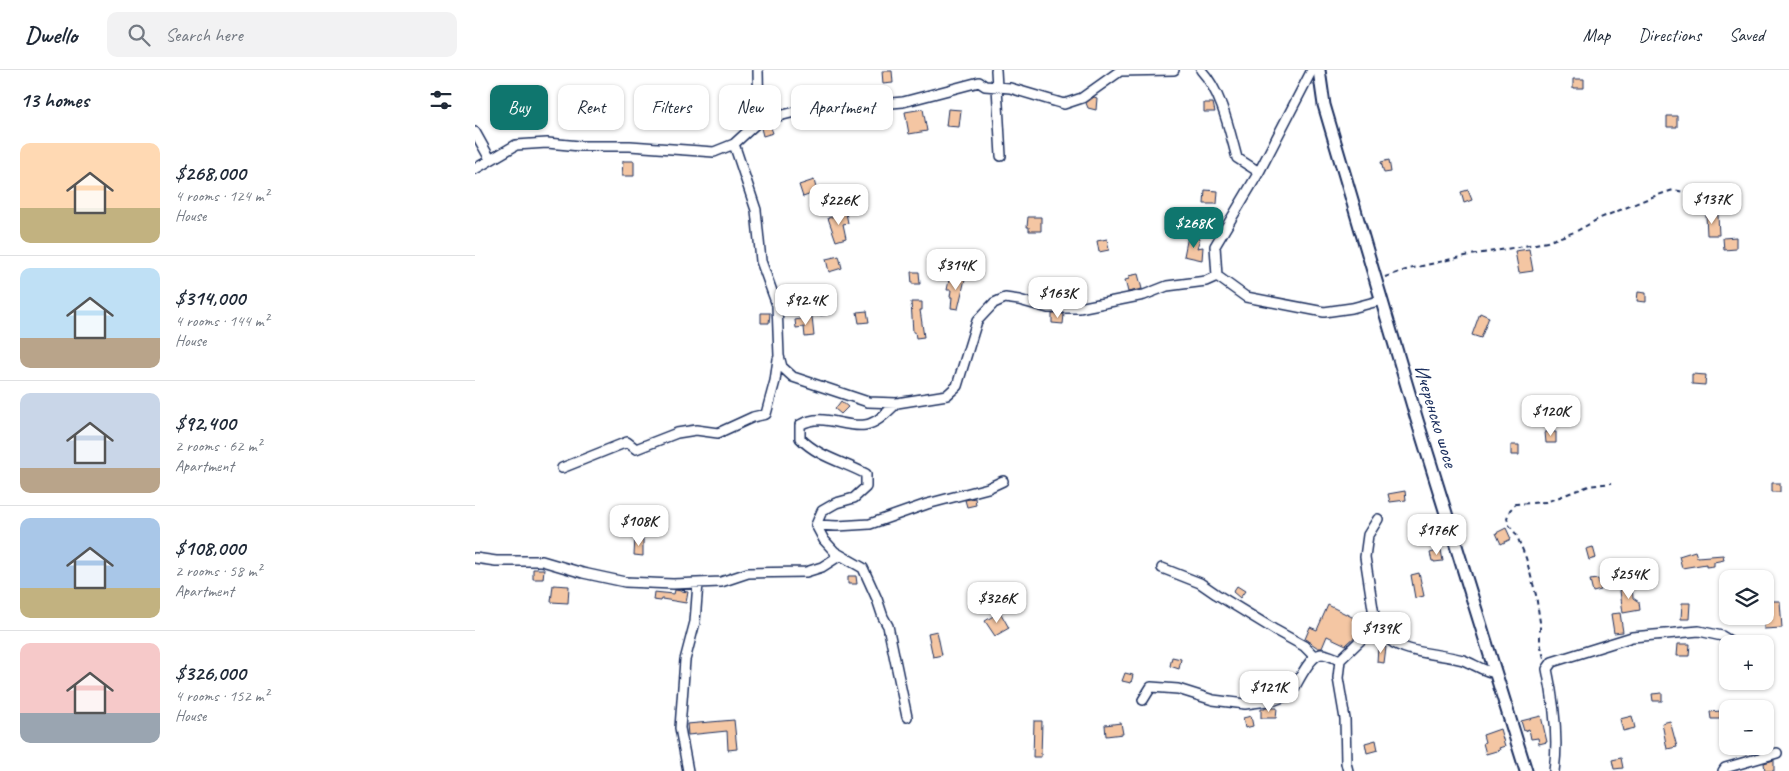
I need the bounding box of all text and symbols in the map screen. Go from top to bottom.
search box [107,12,457,57]
text: Dwello [25,20,77,50]
icon: search [125,21,153,49]
text: Search here [165,23,243,47]
text: Map [1583,24,1610,46]
text: Directions [1638,24,1701,46]
text: Saved [1729,24,1764,46]
chip: Buy [490,85,548,130]
chip: Rent [558,85,624,130]
chip: Filters [634,85,709,130]
chip: New [719,85,781,130]
chip: Apartment [791,85,893,130]
icon: filters [427,86,455,114]
text: 13 homes [20,87,89,113]
text: $268,000 [175,160,246,186]
icon: home [60,163,120,223]
pin: $137K [1677,182,1747,225]
pin: $226K [804,184,874,226]
text: 4 rooms · 124 m² [175,186,269,206]
text: $137K [1694,189,1730,209]
text: $226K [820,190,858,210]
text: House [175,206,206,226]
pin: $268K [1159,206,1229,249]
text: $268K [1175,213,1213,233]
pin: $314K [921,248,991,291]
text: $314K [938,255,974,275]
pin: $163K [1023,276,1093,319]
text: $163K [1039,283,1077,303]
pin: $92.4K [765,284,847,326]
text: $314,000 [175,285,245,311]
icon: home [60,288,120,348]
text: $92.4K [786,290,826,310]
text: 4 rooms · 144 m² [175,311,269,331]
text: House [175,331,206,351]
street label: Ичеренско шосе [1409,362,1464,472]
pin: $120K [1516,394,1586,437]
text: $120K [1533,401,1569,421]
text: $92,400 [175,410,236,436]
icon: home [60,413,120,473]
text: 2 rooms · 62 m² [175,436,261,456]
text: Apartment [175,456,234,476]
pin: $108K [604,504,674,547]
text: $108K [621,511,657,531]
pin: $176K [1402,514,1472,556]
text: $176K [1418,520,1456,540]
text: $108,000 [175,535,245,561]
icon: home [60,538,120,598]
pin: $254K [1594,558,1664,600]
text: 2 rooms · 58 m² [175,561,261,581]
text: $254K [1611,564,1647,584]
map controls [1719,570,1774,755]
button: layers [1719,570,1774,625]
text: Apartment [175,581,234,601]
pin: $326K [962,582,1032,624]
text: $326K [978,588,1016,608]
pin: $139K [1346,612,1416,654]
text: $139K [1363,618,1399,638]
button: + [1719,635,1774,690]
text: $326,000 [175,660,246,686]
icon: home [60,663,120,723]
pin: $121K [1234,670,1304,713]
text: $121K [1251,677,1287,697]
text: 4 rooms · 152 m² [175,686,269,706]
button: − [1719,700,1774,755]
text: House [175,706,206,726]

